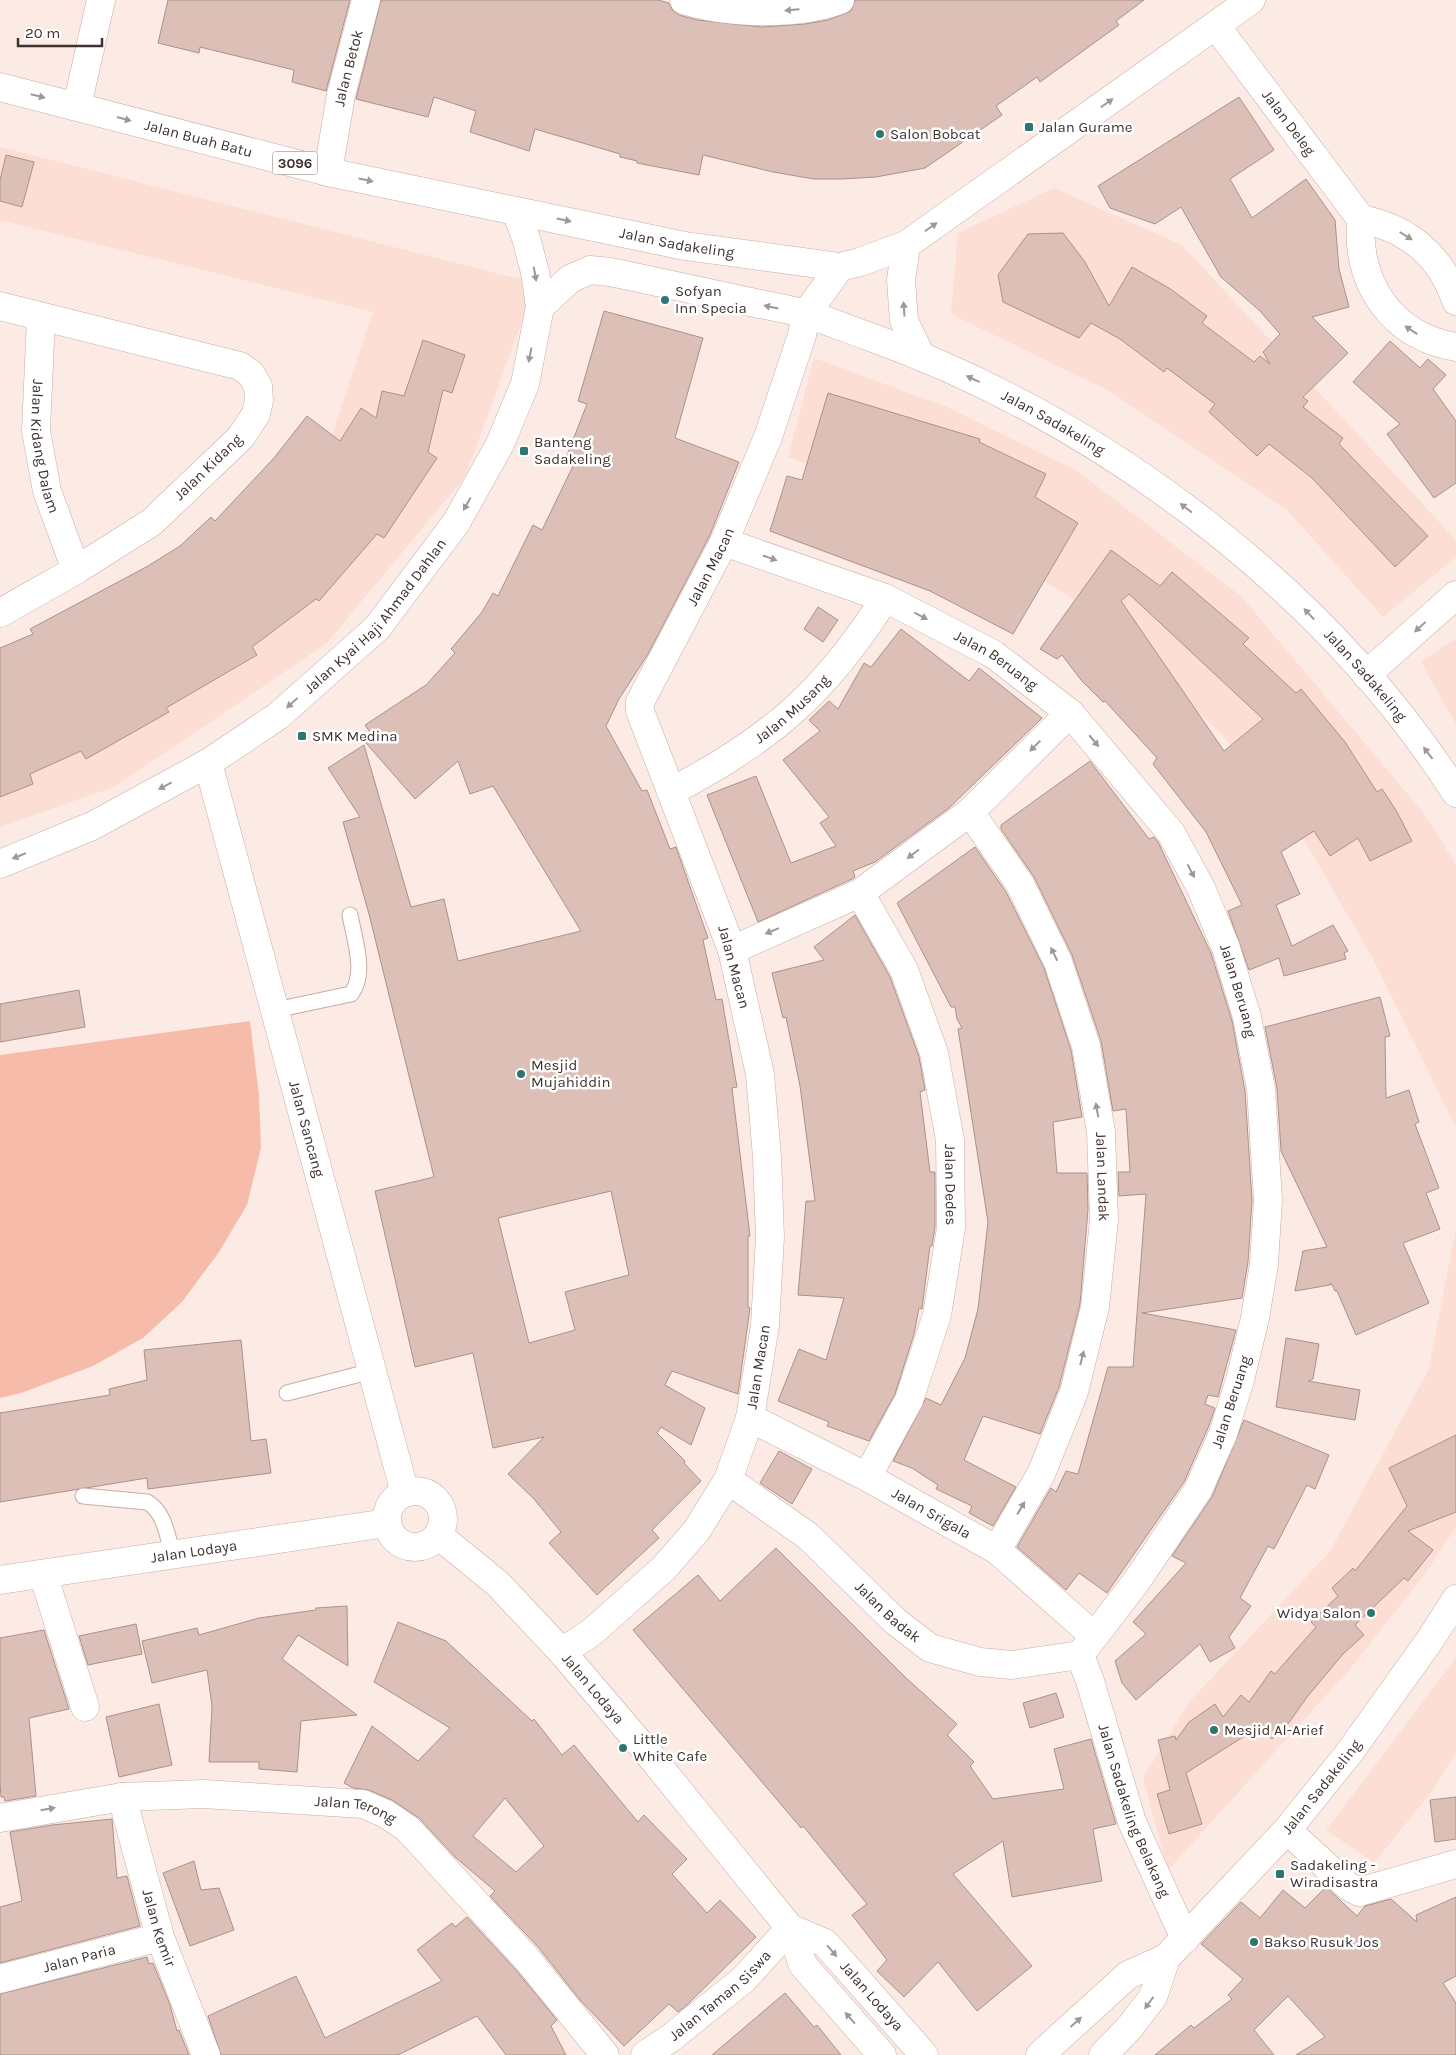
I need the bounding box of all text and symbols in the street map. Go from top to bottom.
one-way arrow [784,6,800,14]
scale bar [18,15,101,47]
text: 20 m [25,24,60,42]
street label: Jalan Betok [330,28,367,108]
street label: Jalan Deleg [1258,86,1319,160]
one-way arrow [31,93,46,101]
one-way arrow [1100,98,1114,108]
one-way arrow [117,115,132,123]
street label: Jalan Buah Batu [142,116,254,161]
place label: Jalan Gurame [1039,118,1133,136]
marker: Jalan Gurame [1023,121,1035,133]
place label: Salon Bobcat [890,125,981,143]
marker: Salon Bobcat [874,128,886,140]
road number: 3096 [272,152,318,174]
one-way arrow [359,176,374,184]
one-way arrow [556,216,571,224]
one-way arrow [924,222,938,232]
street label: Jalan Sadakeling [618,224,736,262]
one-way arrow [1400,231,1413,240]
one-way arrow [532,267,540,283]
place label: Sofyan Inn Specia [675,282,747,317]
marker: Sofyan Inn Specia [659,294,671,306]
one-way arrow [899,301,907,317]
one-way arrow [762,302,778,310]
one-way arrow [1404,325,1418,335]
one-way arrow [526,347,534,363]
one-way arrow [966,374,980,382]
street label: Jalan Kidang Dalam [27,379,63,516]
street label: Jalan Sadakeling [998,386,1109,459]
street label: Jalan Kidang [170,430,246,504]
place label: Banteng Sadakeling [534,433,611,468]
marker: Banteng Sadakeling [518,445,530,457]
one-way arrow [463,496,471,511]
one-way arrow [1180,503,1193,514]
street label: Jalan Macan [683,525,738,609]
street label: Jalan Kyai Haji Ahmad Dahlan [300,535,450,697]
one-way arrow [763,554,778,562]
one-way arrow [1303,609,1315,621]
one-way arrow [915,612,928,621]
one-way arrow [1413,622,1426,633]
street label: Jalan Beruang [951,626,1042,694]
street label: Jalan Sadakeling [1320,626,1411,725]
street label: Jalan Musang [751,671,834,747]
one-way arrow [286,698,299,709]
place label: SMK Medina [312,727,398,745]
marker: SMK Medina [296,730,308,742]
one-way arrow [1088,735,1100,747]
one-way arrow [1029,740,1041,752]
one-way arrow [1423,747,1434,760]
one-way arrow [159,782,172,791]
one-way arrow [906,849,920,859]
one-way arrow [11,852,26,860]
one-way arrow [1187,863,1195,878]
street label: Jalan Macan [714,923,754,1011]
one-way arrow [765,928,779,936]
street label: Jalan Beruang [1216,941,1260,1040]
one-way arrow [1050,947,1058,961]
place label: Mesjid Mujahiddin [531,1056,611,1091]
marker: Mesjid Mujahiddin [515,1068,527,1080]
street label: Jalan Sancang [285,1079,329,1180]
one-way arrow [1093,1102,1101,1118]
street label: Jalan Landak [1092,1132,1113,1222]
street label: Jalan Dedes [941,1144,960,1225]
street label: Jalan Macan [743,1323,774,1411]
one-way arrow [1078,1350,1086,1365]
street label: Jalan Beruang [1207,1353,1255,1451]
street label: Jalan Srigala [889,1484,974,1543]
one-way arrow [1017,1501,1026,1514]
street label: Jalan Lodaya [150,1536,238,1567]
street label: Jalan Badak [851,1578,924,1646]
place label: Widya Salon [1277,1604,1361,1622]
marker: Widya Salon [1365,1607,1377,1619]
street label: Jalan Lodaya [558,1650,628,1728]
place label: Mesjid Al-Arief [1224,1721,1324,1739]
street label: Jalan Sadakeling Belakang [1094,1722,1174,1901]
marker: Mesjid Al-Arief [1208,1724,1220,1736]
place label: Little White Cafe [633,1730,707,1765]
street label: Jalan Sadakeling [1278,1735,1365,1838]
marker: Little White Cafe [617,1742,629,1754]
street label: Jalan Terong [314,1792,401,1828]
one-way arrow [40,1805,56,1813]
place label: Sadakeling - Wiradisastra [1290,1856,1378,1891]
marker: Sadakeling - Wiradisastra [1274,1868,1286,1880]
street label: Jalan Kemir [138,1887,180,1970]
place label: Bakso Rusuk Jos [1264,1933,1379,1951]
marker: Bakso Rusuk Jos [1248,1936,1260,1948]
street label: Jalan Paria [41,1940,117,1976]
one-way arrow [826,1944,837,1957]
street label: Jalan Taman Siswa [665,1946,775,2045]
street label: Jalan Lodaya [836,1958,908,2035]
one-way arrow [1143,1996,1154,2009]
one-way arrow [844,2012,855,2025]
one-way arrow [1069,2016,1081,2028]

